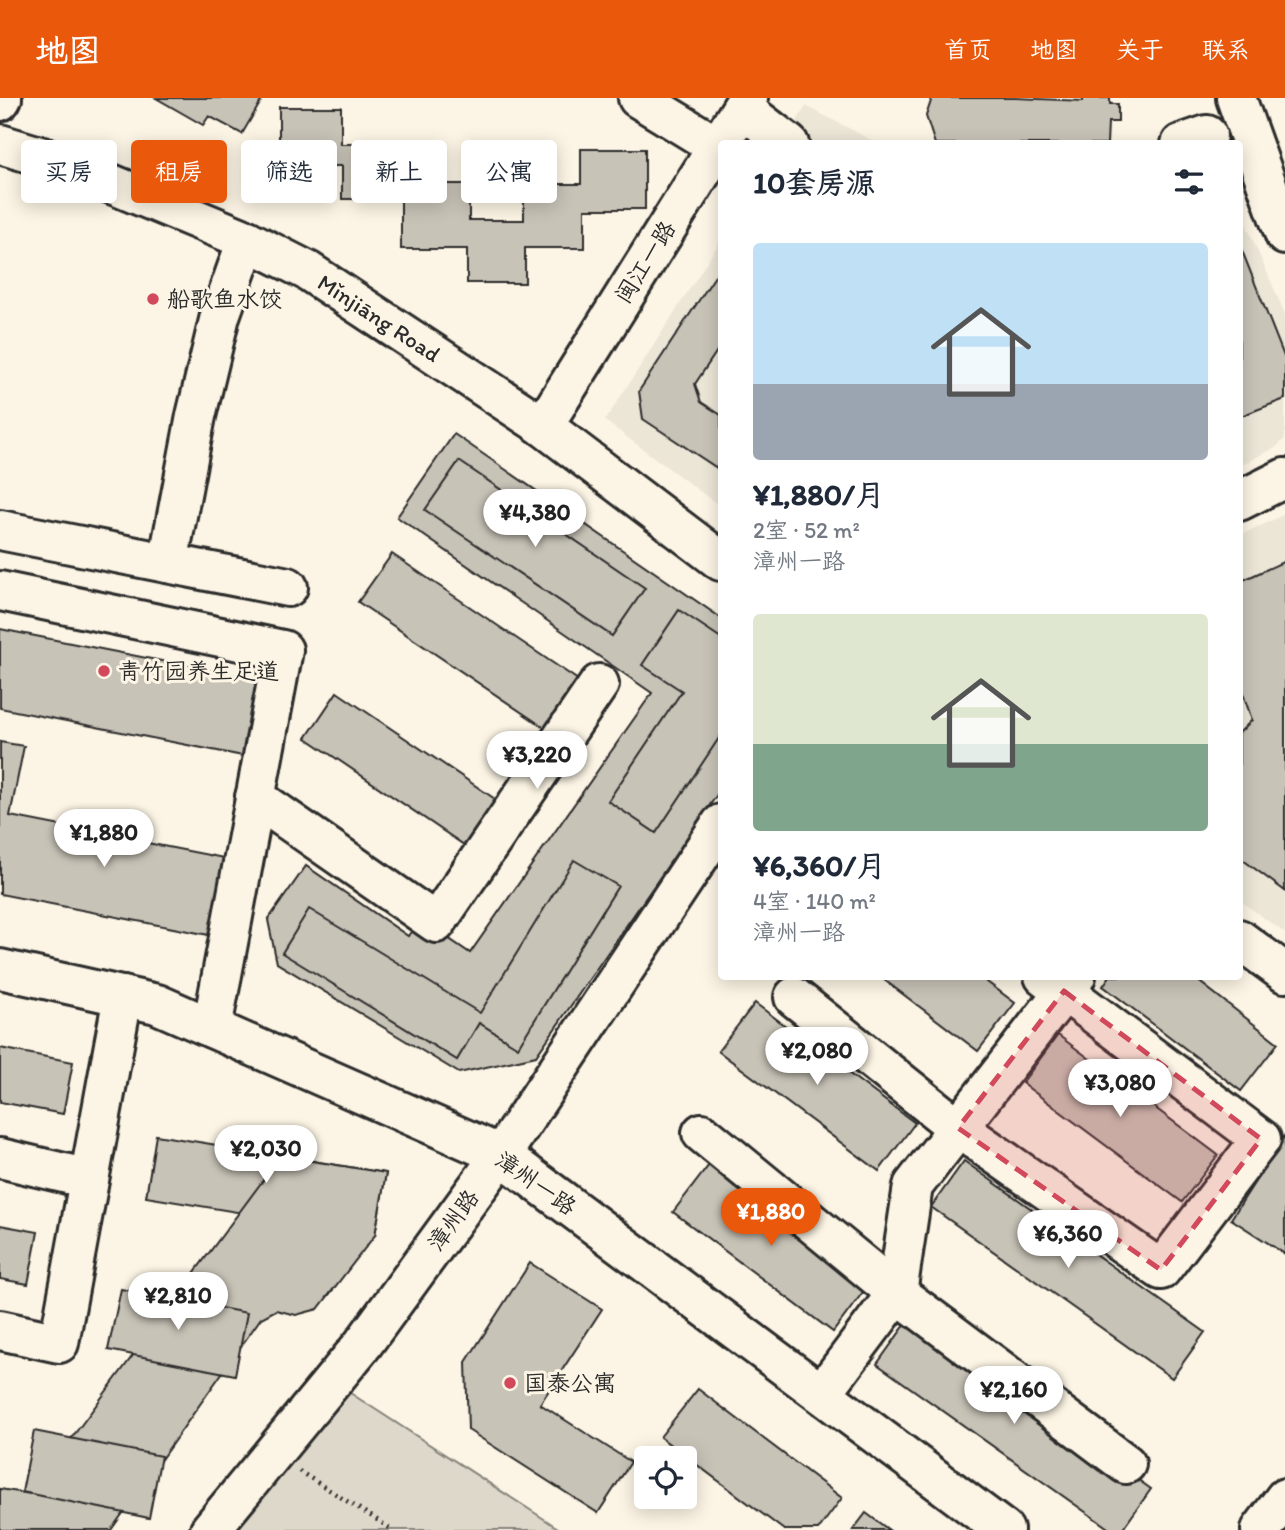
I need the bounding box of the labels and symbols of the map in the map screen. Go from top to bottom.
street label: 闽江一路 [609,216,681,308]
street label: Mǐnjiāng Road [313,268,445,368]
place label: 船歌鱼水饺 [167,285,282,313]
marker: 船歌鱼水饺 [145,291,161,307]
pin: ¥4,380 [478,490,592,549]
place label: 青竹园养生足道 [118,657,279,685]
marker: 青竹园养生足道 [96,663,112,679]
pin: ¥3,220 [480,732,594,791]
pin: ¥1,880 [47,810,161,869]
pin: ¥2,080 [760,1028,874,1087]
pin: ¥3,080 [1063,1060,1177,1119]
pin: ¥2,030 [209,1126,323,1185]
street label: 漳州一路 [490,1145,582,1221]
street label: 漳州路 [421,1184,485,1256]
pin: ¥1,880 [714,1188,828,1248]
pin: ¥6,360 [1011,1210,1125,1270]
pin: ¥2,810 [121,1272,235,1332]
pin: ¥2,160 [957,1366,1071,1426]
place label: 国泰公寓 [524,1369,616,1397]
marker: 国泰公寓 [502,1375,518,1391]

